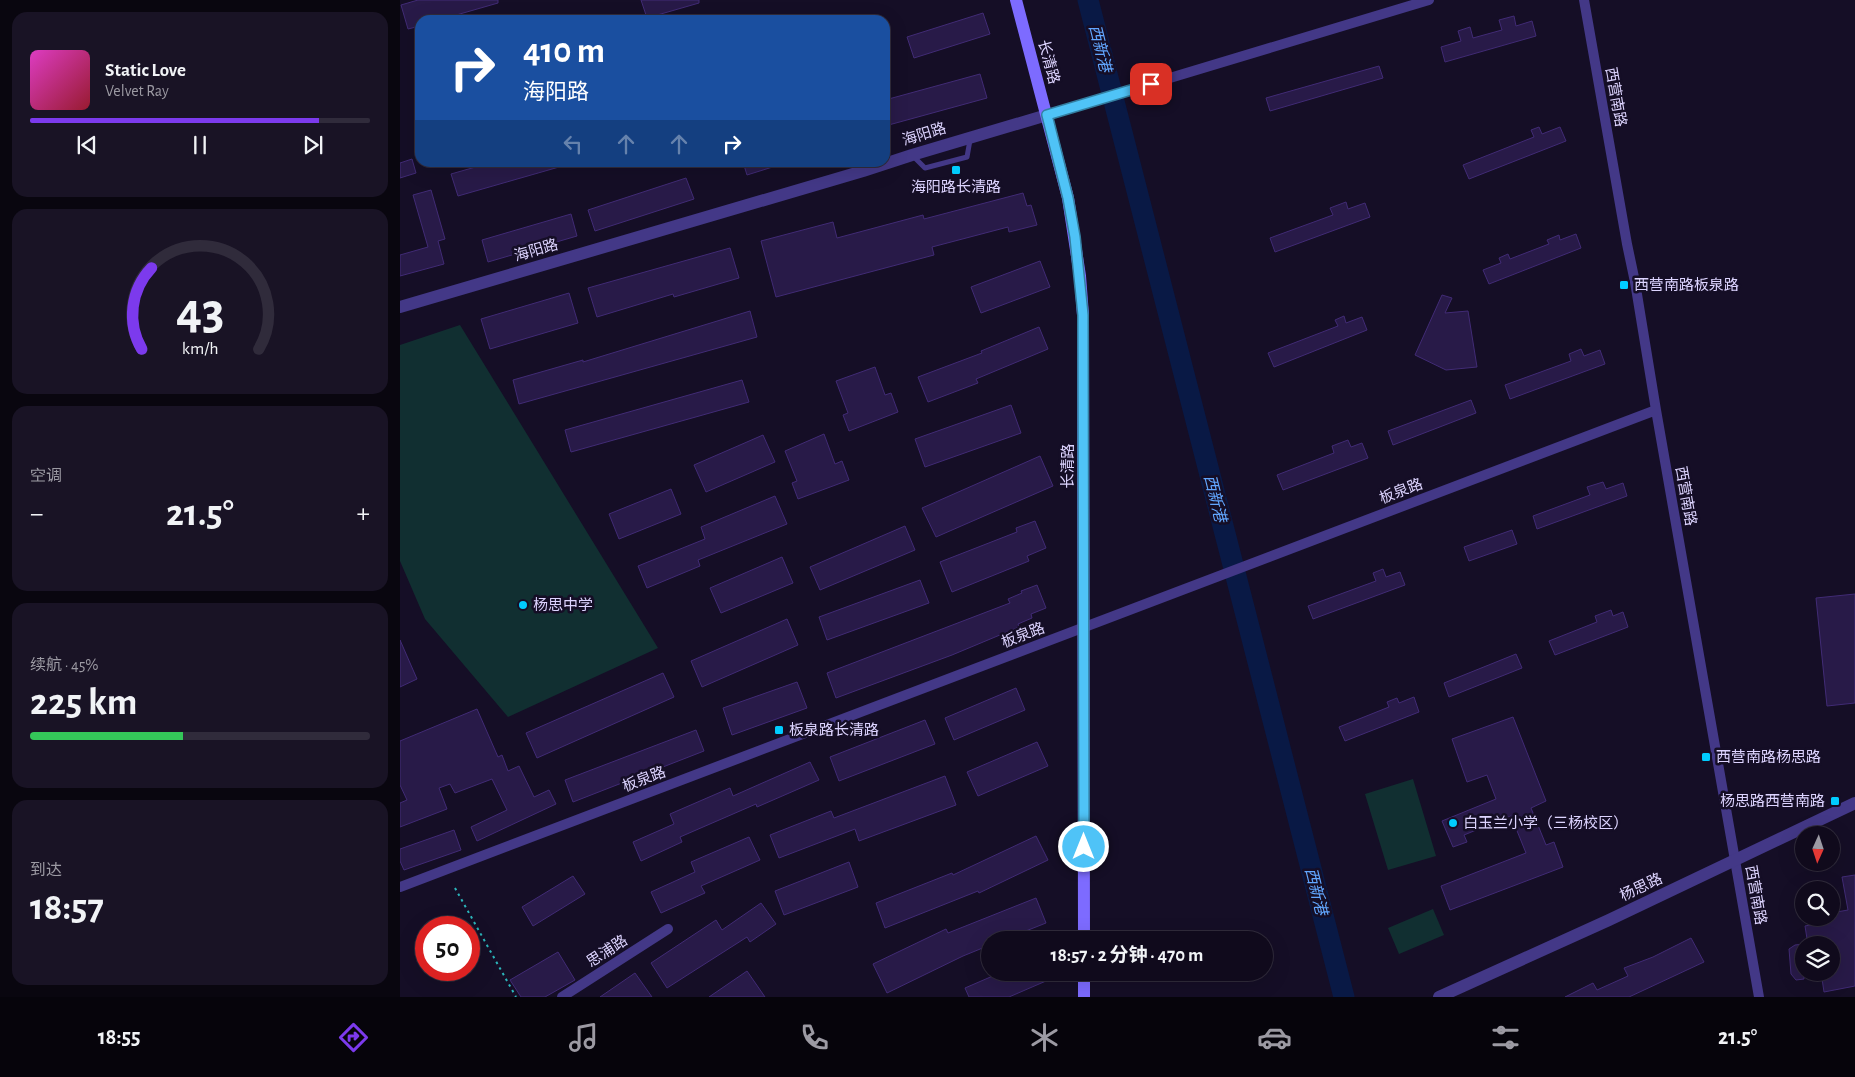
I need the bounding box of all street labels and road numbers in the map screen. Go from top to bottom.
street label: 长清路 [1035,38,1063,86]
street label: 西营南路 [1603,66,1629,128]
street label: 海阳路 [900,120,948,148]
street label: 海阳路 [512,236,560,264]
street label: 长清路 [1060,443,1076,489]
street label: 西营南路 [1673,465,1699,527]
street label: 板泉路 [1377,475,1425,507]
street label: 板泉路 [999,619,1047,651]
street label: 板泉路 [620,763,668,795]
street label: 西营南路 [1743,864,1769,926]
street label: 杨思路 [1617,870,1665,904]
street label: 思浦路 [583,931,630,970]

